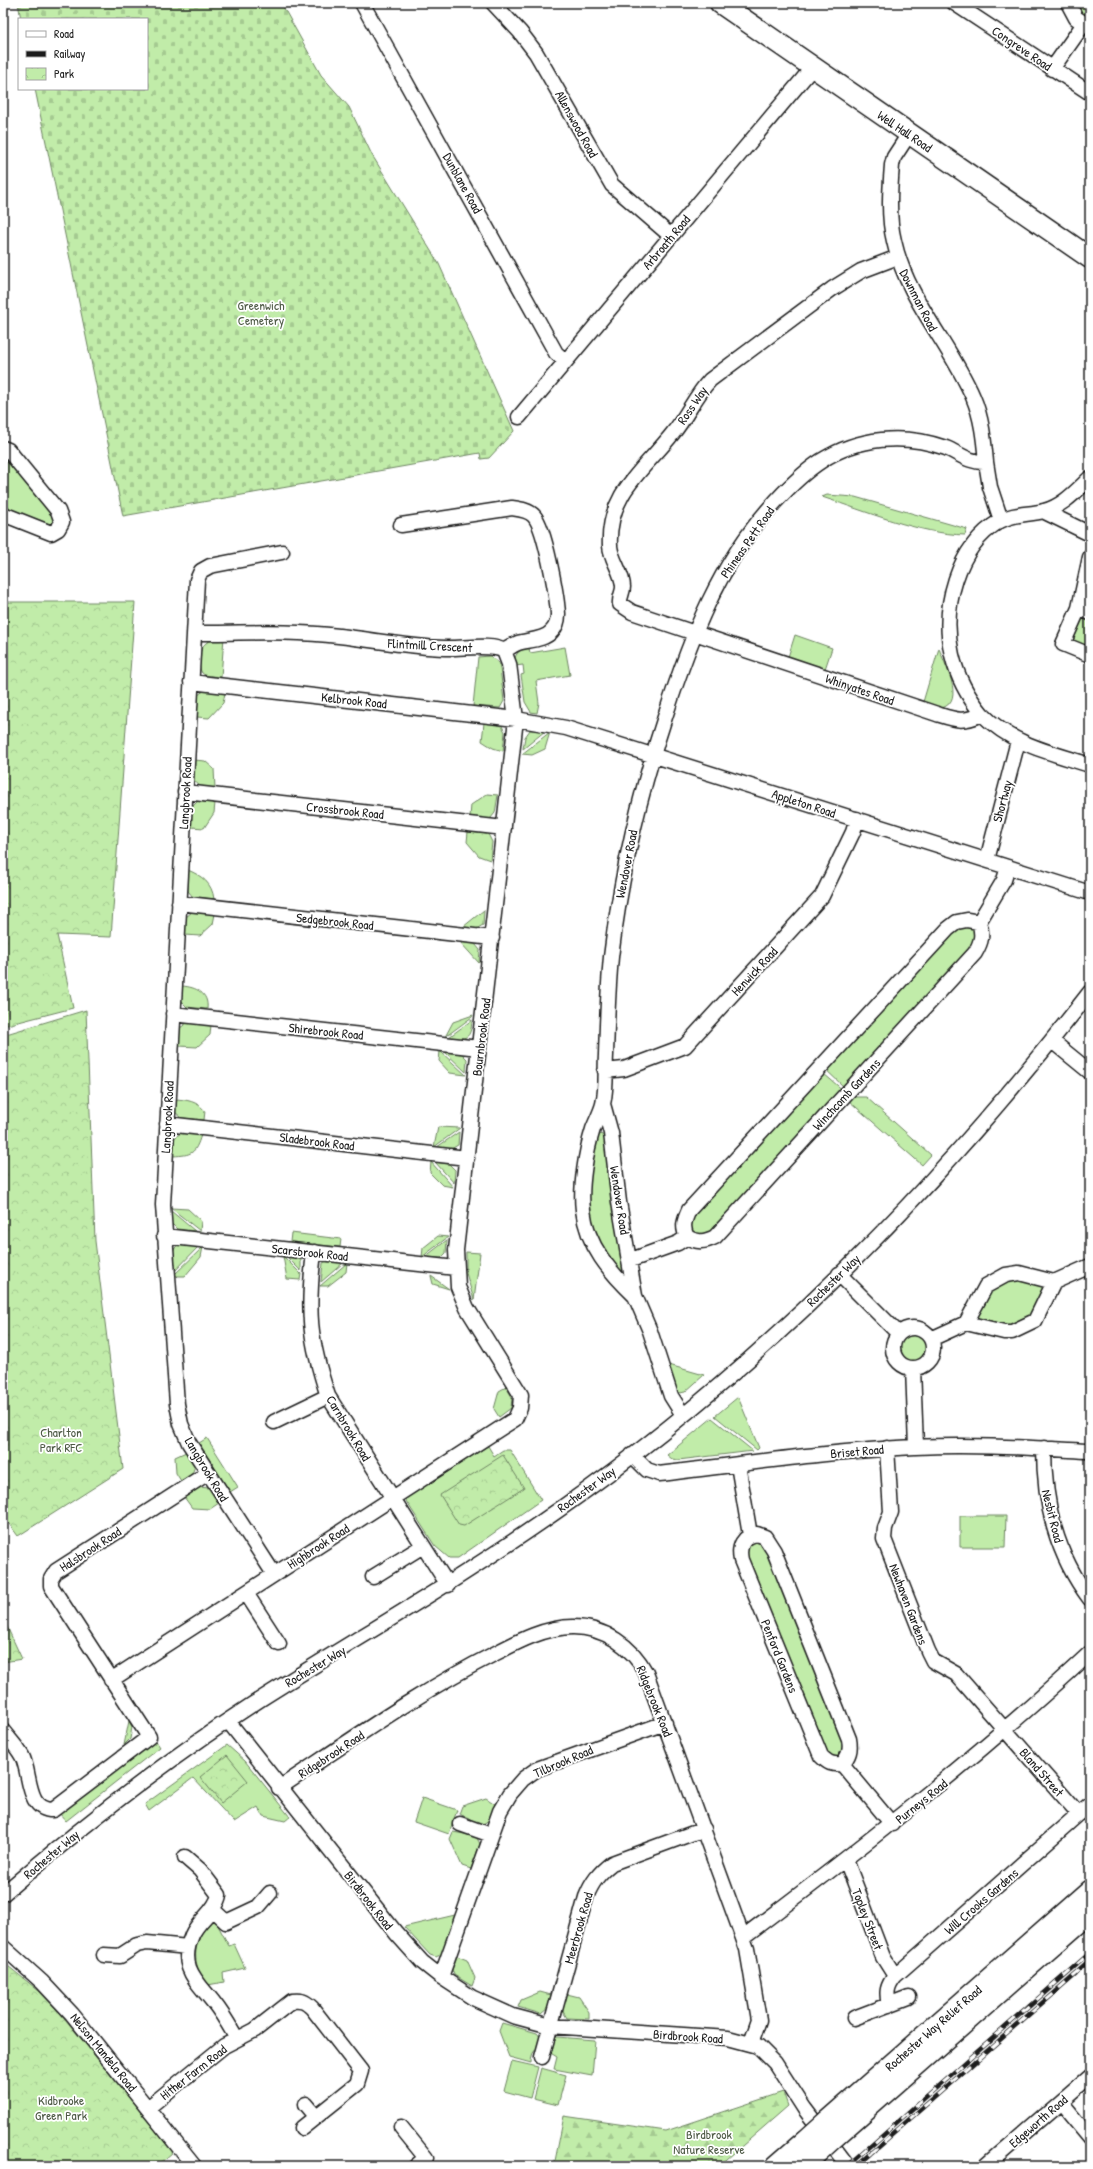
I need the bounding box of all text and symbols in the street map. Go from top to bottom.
legend [18,18,148,90]
street label: Congreve Road [988,21,1056,75]
text: Road [54,25,74,42]
text: Railway [54,45,85,62]
text: Park [54,65,74,82]
street label: Allenswood Road [551,87,603,161]
street label: Well Hall Road [874,106,936,156]
street label: Dunblane Road [439,150,487,216]
street label: Arbroath Road [638,211,694,273]
street label: Downman Road [896,266,942,334]
park label: Greenwich Cemetery [238,296,285,329]
street label: Ross Way [673,382,712,428]
street label: Phineas Pett Road [716,503,778,581]
street label: Flintmill Crescent [386,634,473,656]
street label: Whinyates Road [823,669,897,709]
street label: Kelbrook Road [320,688,388,712]
street label: Langbrook Road [174,757,196,829]
street label: Shortway [988,778,1016,824]
street label: Appleton Road [770,784,838,822]
street label: Crossbrook Road [305,797,385,823]
street label: Wendover Road [611,828,641,900]
street label: Sedgebrook Road [295,908,375,934]
street label: Henwick Road [727,943,781,999]
street label: Bournbrook Road [467,997,495,1077]
street label: Shirebrook Road [288,1018,364,1044]
street label: Winchcomb Gardens [808,1054,884,1134]
street label: Langbrook Road [156,1081,178,1153]
street label: Sladebrook Road [279,1127,355,1155]
street label: Wendover Road [606,1164,634,1236]
street label: Scarsbrook Road [271,1239,349,1265]
street label: Rochester Way [802,1250,864,1310]
street label: Carnbrook Road [322,1392,376,1464]
park label: Charlton Park RFC [40,1423,82,1456]
street label: Langbrook Road [181,1433,233,1505]
street label: Briset Road [830,1440,884,1462]
street label: Rochester Way [553,1461,619,1516]
street label: Nesbit Road [1038,1488,1068,1544]
street label: Highbrook Road [283,1519,353,1573]
street label: Halsbrook Road [56,1522,124,1576]
street label: Newhaven Gardens [885,1561,933,1647]
street label: Penford Gardens [757,1617,803,1695]
street label: Rochester Way [281,1641,349,1691]
street label: Ridgebrook Road [633,1663,677,1739]
street label: Ridgebrook Road [294,1726,368,1782]
street label: Tilbrook Road [530,1740,596,1782]
street label: Bland Street [1016,1744,1069,1801]
street label: Purneys Road [891,1774,951,1828]
street label: Rochester Way [19,1825,83,1883]
street label: Will Crooks Gardens [940,1864,1022,1938]
street label: Birdbrook Road [340,1867,398,1933]
street label: Topley Street [848,1886,888,1953]
street label: Meerbrook Road [559,1890,597,1966]
street label: Rochester Way Relief Road [881,1981,985,2075]
street label: Nelson Mandela Road [67,2009,141,2095]
street label: Birdbrook Road [652,2025,724,2047]
street label: Hither Farm Road [156,2040,230,2104]
street label: Edgeworth Road [1005,2090,1071,2152]
park label: Kidbrooke Green Park [35,2091,88,2124]
park label: Birdbrook Nature Reserve [673,2125,745,2158]

